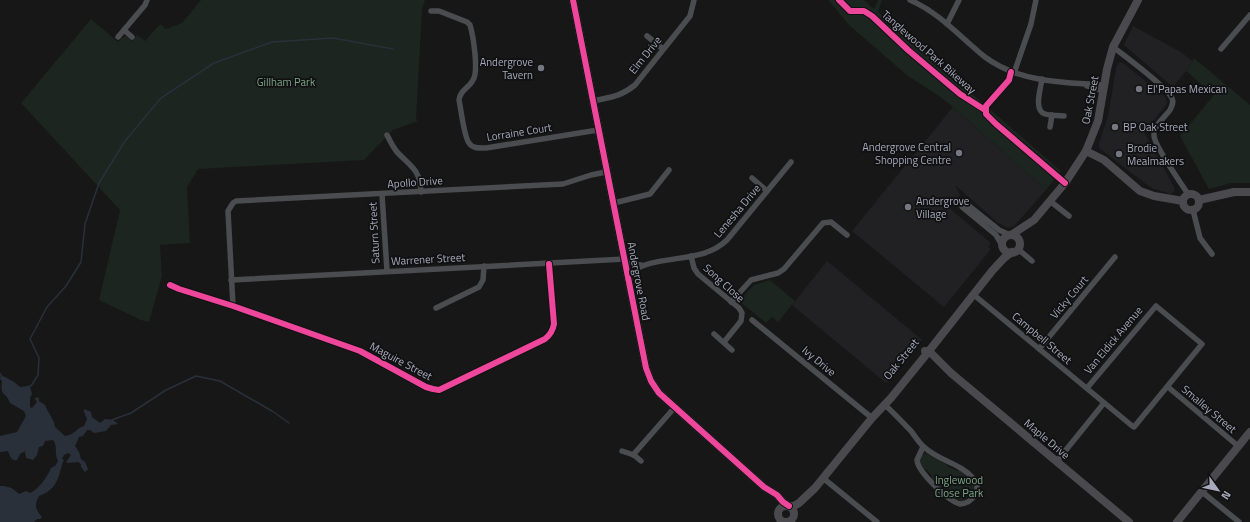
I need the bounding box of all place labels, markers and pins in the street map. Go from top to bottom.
place label: Andergrove Tavern [480,54,533,83]
marker: Andergrove Tavern [536,63,546,73]
place label: El'Papas Mexican [1147,81,1227,97]
marker: El'Papas Mexican [1134,84,1144,94]
place label: BP Oak Street [1123,119,1188,135]
marker: BP Oak Street [1110,122,1120,132]
place label: Andergrove Central Shopping Centre [862,139,951,168]
place label: Brodie Mealmakers [1127,140,1184,169]
marker: Andergrove Central Shopping Centre [954,148,964,158]
marker: Brodie Mealmakers [1114,149,1124,159]
place label: Andergrove Village [916,193,970,222]
marker: Andergrove Village [903,202,913,212]

